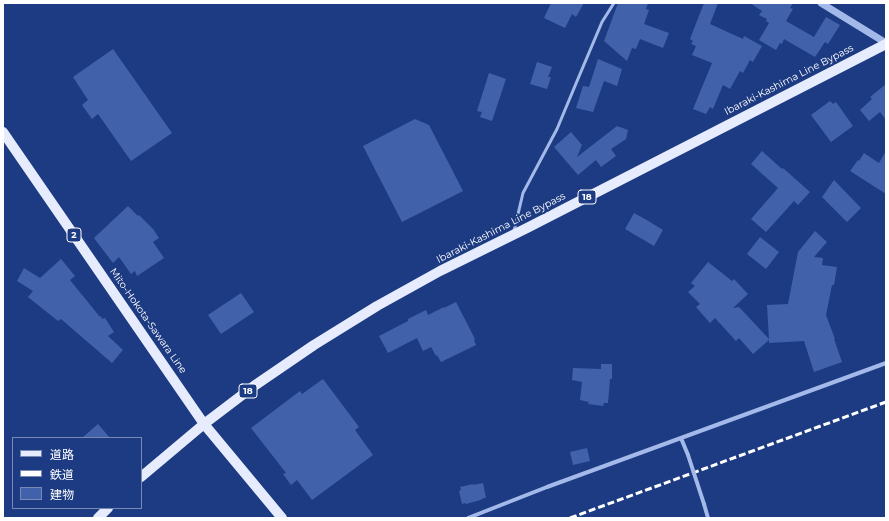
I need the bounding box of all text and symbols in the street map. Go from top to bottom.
street label: Ibaraki-Kashima Line Bypass [722,42,856,118]
street label: Ibaraki-Kashima Line Bypass [434,190,568,266]
road number: 18 [578,190,596,204]
road number: 2 [67,228,81,242]
street label: Mito-Hokota-Sawara Line [107,266,189,376]
road number: 18 [239,384,257,398]
legend [12,437,142,509]
text: 道路 [50,447,74,462]
text: 鉄道 [50,467,74,482]
text: 建物 [50,487,74,502]

